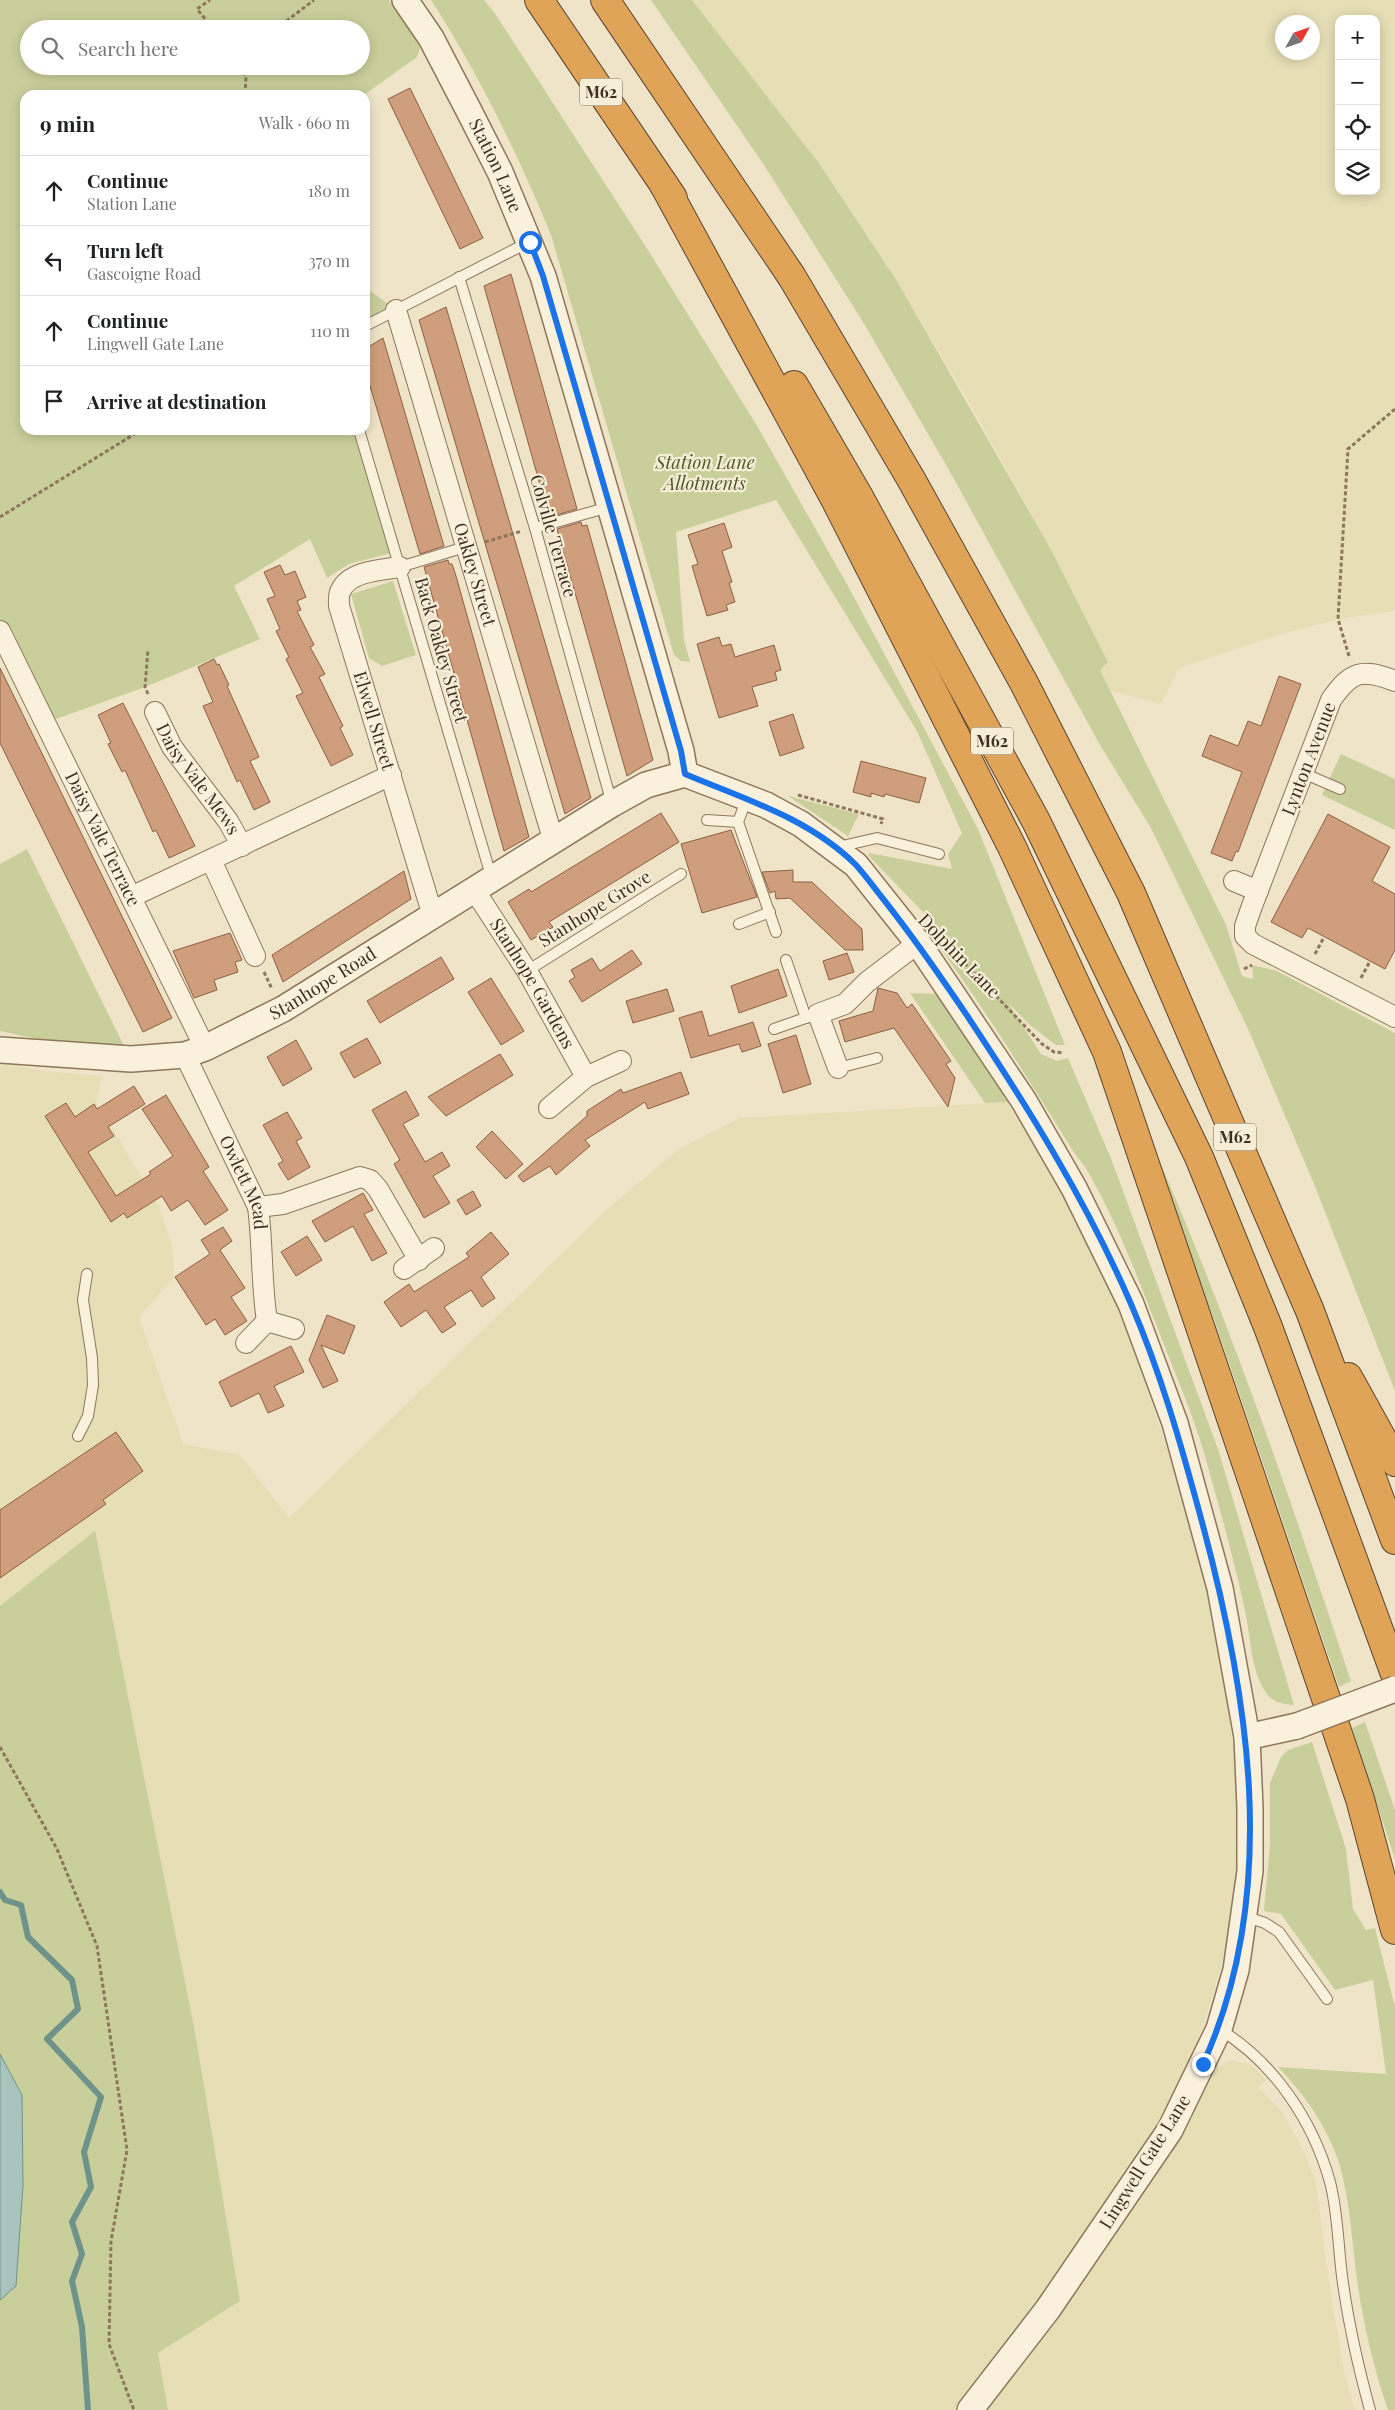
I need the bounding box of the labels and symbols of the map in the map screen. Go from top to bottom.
north arrow [1275,15,1320,60]
road number: M62 [580,78,622,105]
street label: Station Lane [464,114,528,216]
route start [519,231,542,254]
park label: Station Lane Allotments [655,450,755,495]
street label: Colville Terrace [525,471,583,600]
street label: Oakley Street [449,520,502,630]
street label: Back Oakley Street [410,574,474,726]
street label: Elwell Street [348,668,401,773]
street label: Lynton Avenue [1275,699,1341,819]
street label: Daisy Vale Mews [151,719,246,839]
road number: M62 [971,728,1013,754]
street label: Daisy Vale Terrace [60,767,147,910]
street label: Stanhope Grove [534,864,655,952]
street label: Dolphin Lane [913,908,1006,1003]
street label: Stanhope Gardens [485,913,581,1053]
street label: Stanhope Road [265,941,381,1025]
road number: M62 [1214,1124,1256,1150]
street label: Owlett Mead [214,1131,273,1231]
route end [1192,2053,1215,2076]
street label: Lingwell Gate Lane [1093,2090,1195,2233]

